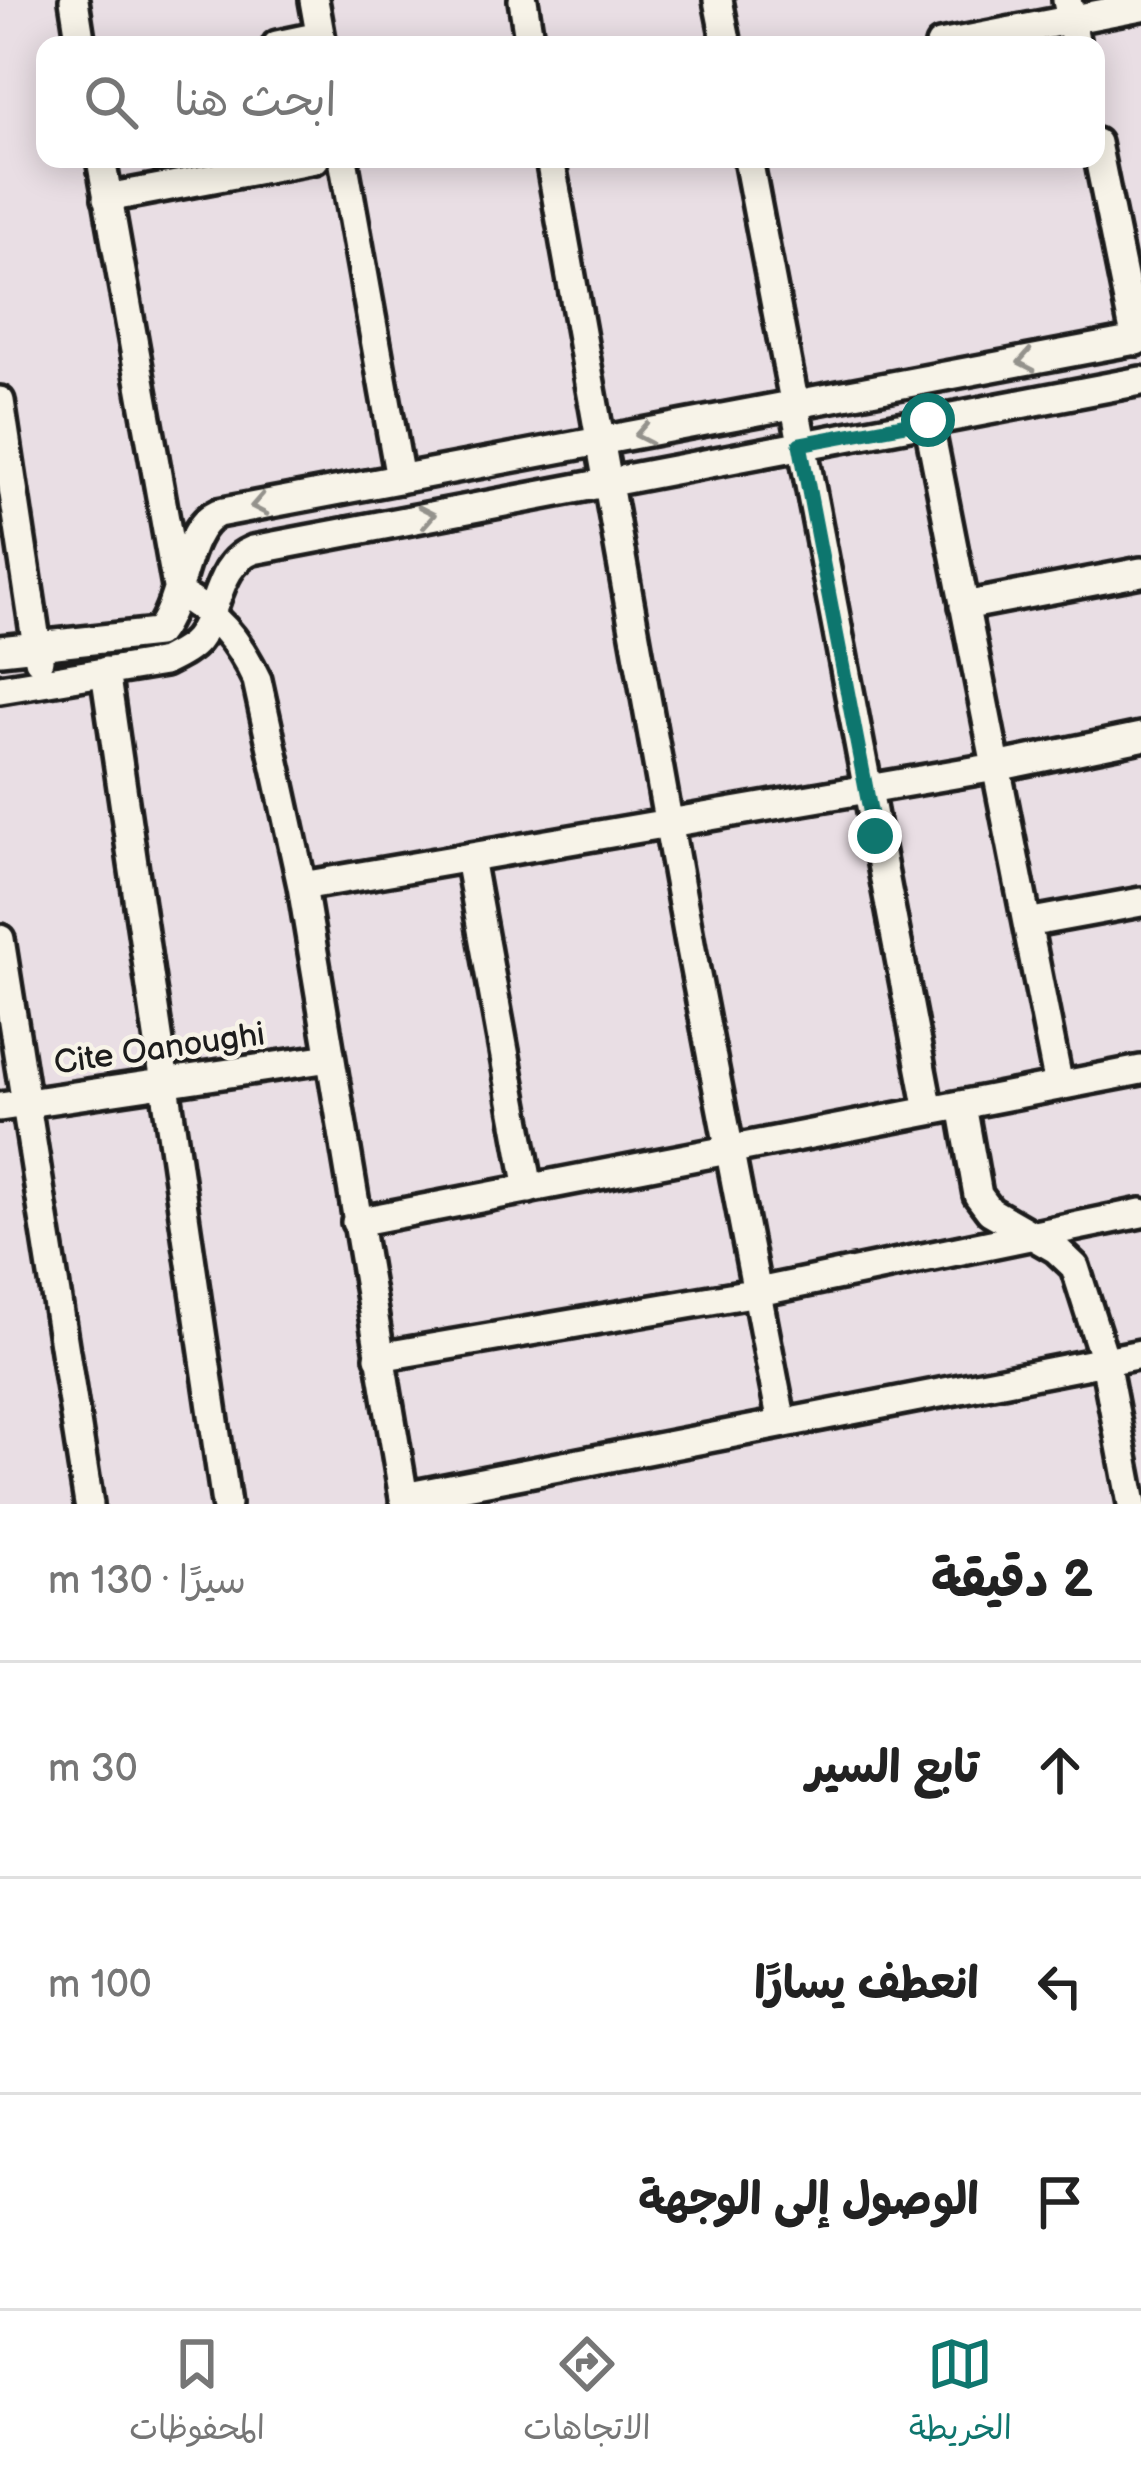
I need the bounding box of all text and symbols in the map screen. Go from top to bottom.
search box [36,36,1105,168]
icon: search [78,69,144,135]
text: ابحث هنا [174,74,337,129]
one-way arrow [1016,347,1036,373]
route start [901,393,955,447]
one-way arrow [633,421,653,446]
one-way arrow [250,491,270,517]
one-way arrow [416,504,436,530]
route end [848,809,902,863]
street label: Cite Oanoughi [51,1014,267,1084]
text: 2 دقيقة [931,1550,1093,1611]
text: سيرًا · 130 m [48,1558,246,1605]
icon: ahead [1027,1737,1093,1803]
text: تابع السير [806,1741,979,1796]
text: 30 m [48,1746,138,1793]
icon: left [1027,1953,1093,2019]
text: انعطف يسارًا [754,1957,979,2012]
text: 100 m [48,1962,152,2009]
icon: arrive [1027,2169,1093,2235]
text: الوصول إلى الوجهة [638,2173,979,2228]
tab: المحفوظات [129,2331,265,2457]
tab: الاتجاهات [523,2331,651,2457]
tab: الخريطة [909,2331,1012,2457]

